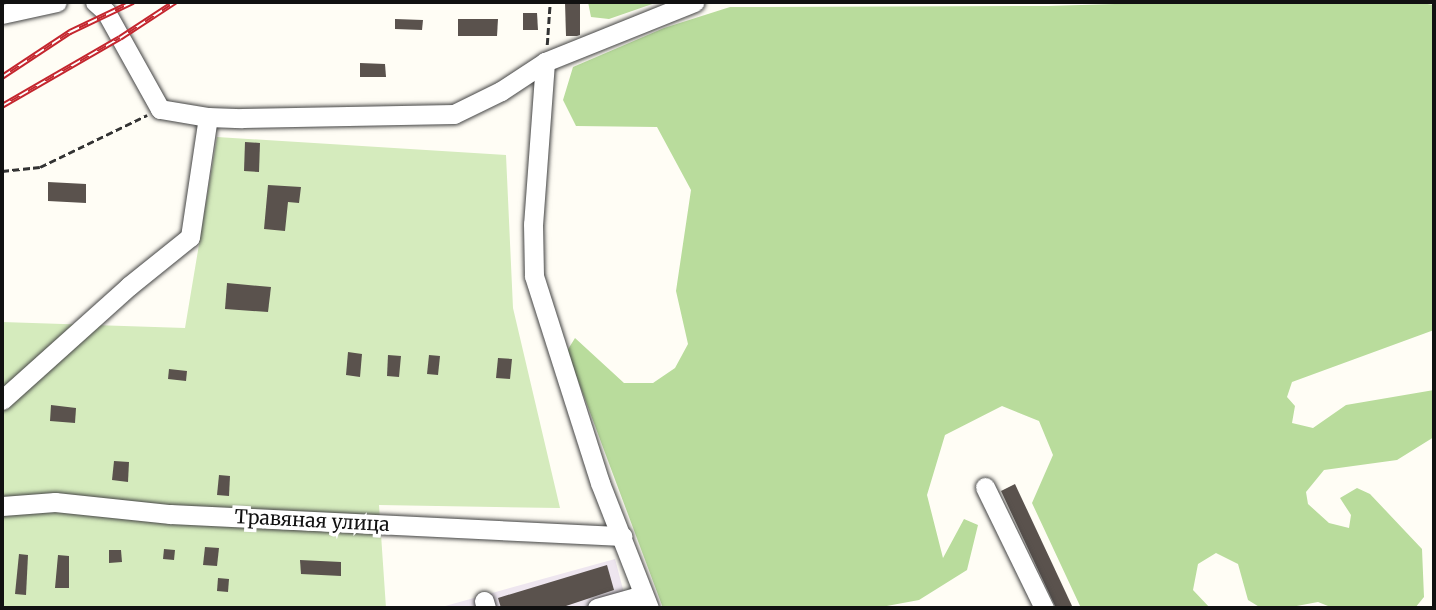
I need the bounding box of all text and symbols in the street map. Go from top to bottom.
street label: Травяная улица [234,506,390,536]

